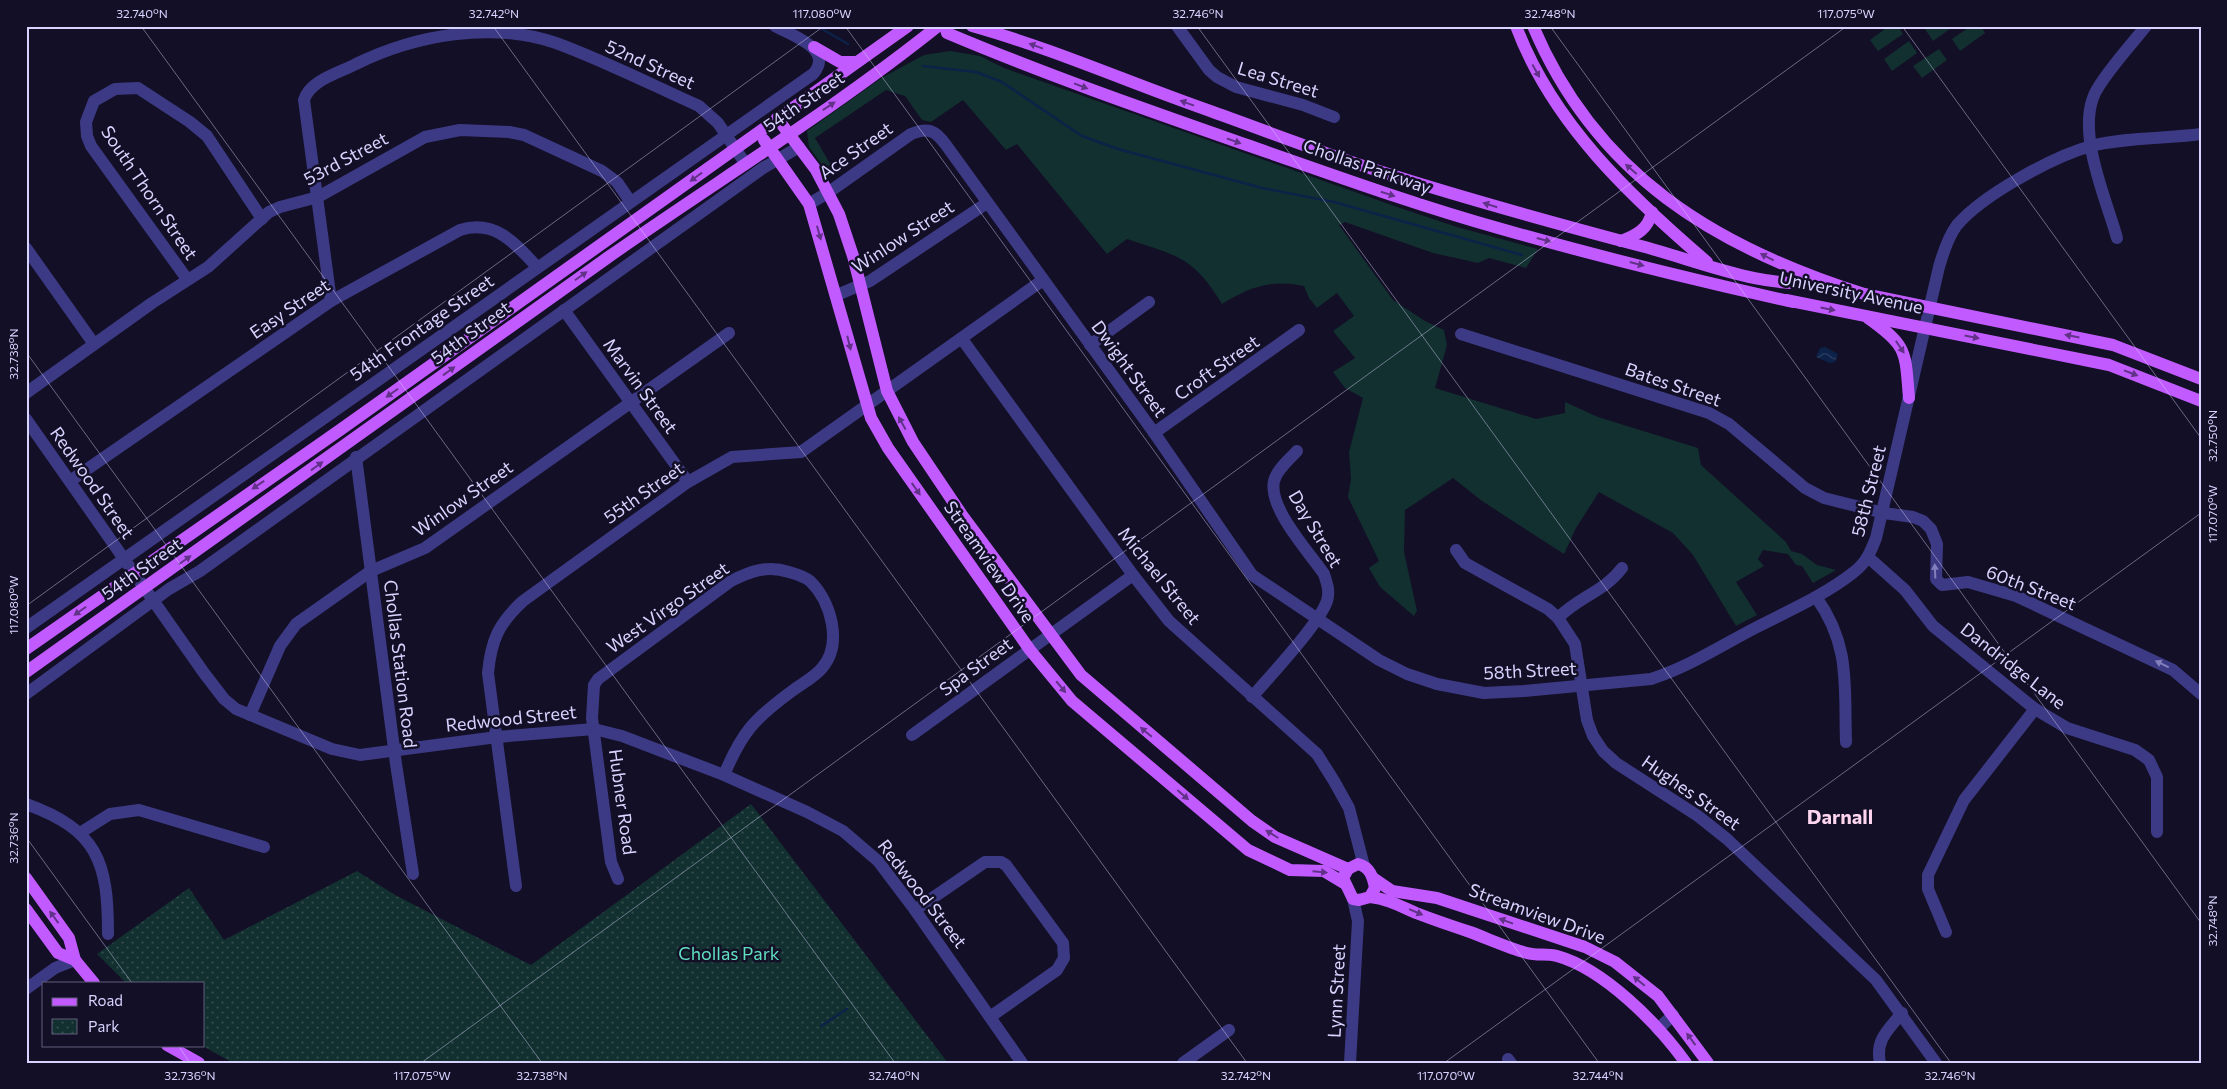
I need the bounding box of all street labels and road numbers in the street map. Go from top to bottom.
street label: 52nd Street [602,35,698,94]
street label: Lea Street [1235,56,1321,102]
street label: 54th Street [759,66,848,136]
street label: Ace Street [814,117,896,183]
street label: South Thorn Street [97,121,203,264]
street label: 53rd Street [300,127,391,189]
street label: Chollas Parkway [1300,134,1434,198]
street label: Winlow Street [847,195,958,277]
street label: University Avenue [1777,266,1925,318]
street label: 54th Frontage Street [345,269,498,385]
street label: Easy Street [245,273,334,343]
street label: 54th Street [426,296,515,368]
street label: Dwight Street [1087,316,1172,421]
street label: Croft Street [1170,330,1263,404]
street label: Marvin Street [599,334,683,437]
street label: Bates Street [1622,357,1724,411]
street label: Redwood Street [46,422,140,543]
street label: 58th Street [1846,443,1890,539]
street label: Winlow Street [408,456,517,541]
street label: 55th Street [599,457,688,528]
street label: Day Street [1284,486,1347,571]
street label: Streamview Drive [940,496,1040,627]
street label: Michael Street [1114,522,1206,628]
street label: 54th Street [97,532,186,604]
street label: West Virgo Street [602,557,733,658]
street label: 60th Street [1983,560,2080,614]
street label: Chollas Station Road [380,579,422,749]
street label: Dandridge Lane [1957,617,2071,713]
street label: Spa Street [935,632,1016,700]
street label: 58th Street [1483,657,1577,683]
street label: Redwood Street [444,700,578,736]
street label: Hubner Road [605,748,641,856]
street label: Hughes Street [1638,750,1745,834]
street label: Redwood Street [874,835,972,952]
street label: Streamview Drive [1466,878,1609,948]
street label: Lynn Street [1323,943,1349,1038]

